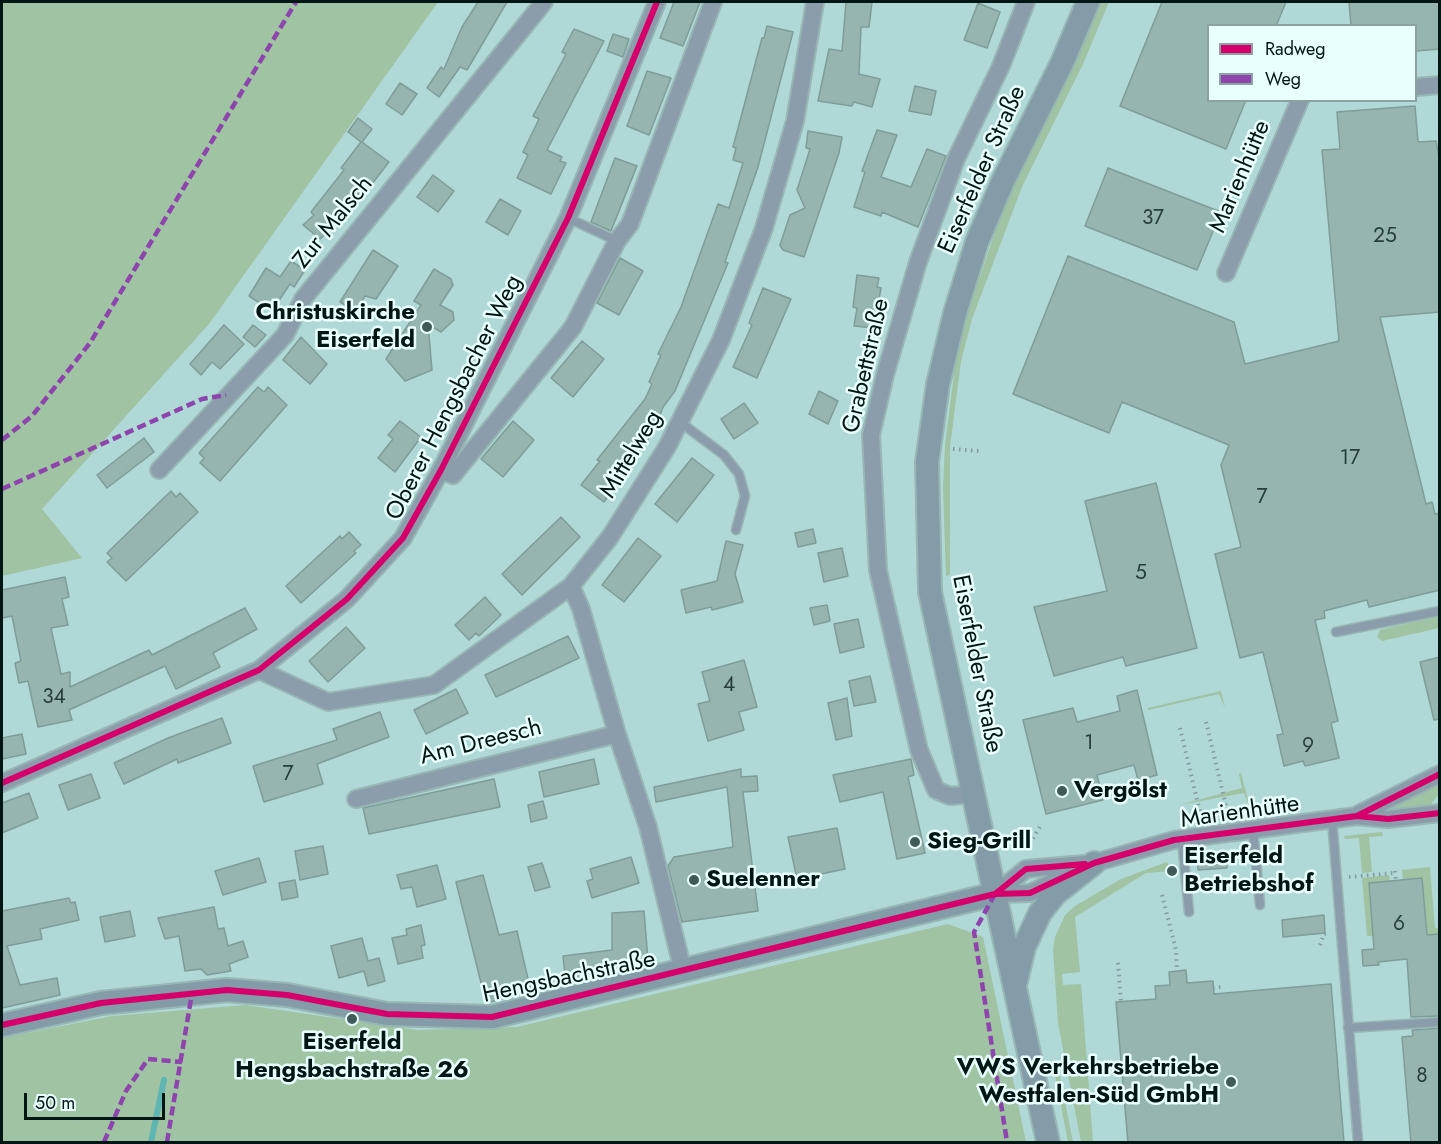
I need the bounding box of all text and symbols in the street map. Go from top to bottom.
legend [1207,24,1417,102]
text: Radweg [1265,36,1326,62]
text: Weg [1265,66,1301,92]
street label: Eiserfelder Straße [933,82,1033,258]
street label: Marienhütte [1204,116,1278,238]
street label: Zur Malsch [288,171,380,275]
house number: 37 [1142,206,1164,232]
house number: 25 [1373,224,1397,250]
street label: Oberer Hengsbacher Weg [381,271,529,525]
street label: Grabettstraße [838,296,896,436]
place label: Christuskirche Eiserfeld [255,299,415,355]
marker: Christuskirche Eiserfeld [420,320,434,334]
street label: Mittelweg [595,406,669,504]
house number: 17 [1340,446,1360,472]
house number: 7 [1256,485,1268,511]
house number: 5 [1135,561,1147,587]
street label: Eiserfelder Straße [945,573,1007,755]
house number: 4 [723,673,735,699]
house number: 34 [42,685,66,711]
street label: Am Dreesch [417,714,545,772]
house number: 1 [1084,731,1094,757]
house number: 9 [1302,734,1314,760]
house number: 7 [282,762,294,788]
place label: Vergölst [1074,777,1167,805]
marker: Vergölst [1055,784,1069,798]
street label: Marienhütte [1179,790,1301,836]
place label: Sieg-Grill [927,828,1031,856]
marker: Sieg-Grill [908,835,922,849]
place label: Eiserfeld Betriebshof [1184,843,1313,899]
marker: Eiserfeld Betriebshof [1165,864,1179,878]
place label: Suelenner [706,866,820,894]
marker: Suelenner [687,873,701,887]
house number: 6 [1393,912,1405,938]
street label: Hengsbachstraße [480,946,658,1010]
marker: Eiserfeld Hengsbachstraße 26 [345,1012,359,1026]
place label: Eiserfeld Hengsbachstraße 26 [235,1029,469,1085]
place label: VWS Verkehrsbetriebe Westfalen-Süd GmbH [957,1054,1219,1110]
house number: 8 [1416,1064,1428,1090]
marker: VWS Verkehrsbetriebe Westfalen-Süd GmbH [1224,1075,1238,1089]
scale bar [27,1081,168,1119]
text: 50 m [35,1090,75,1116]

